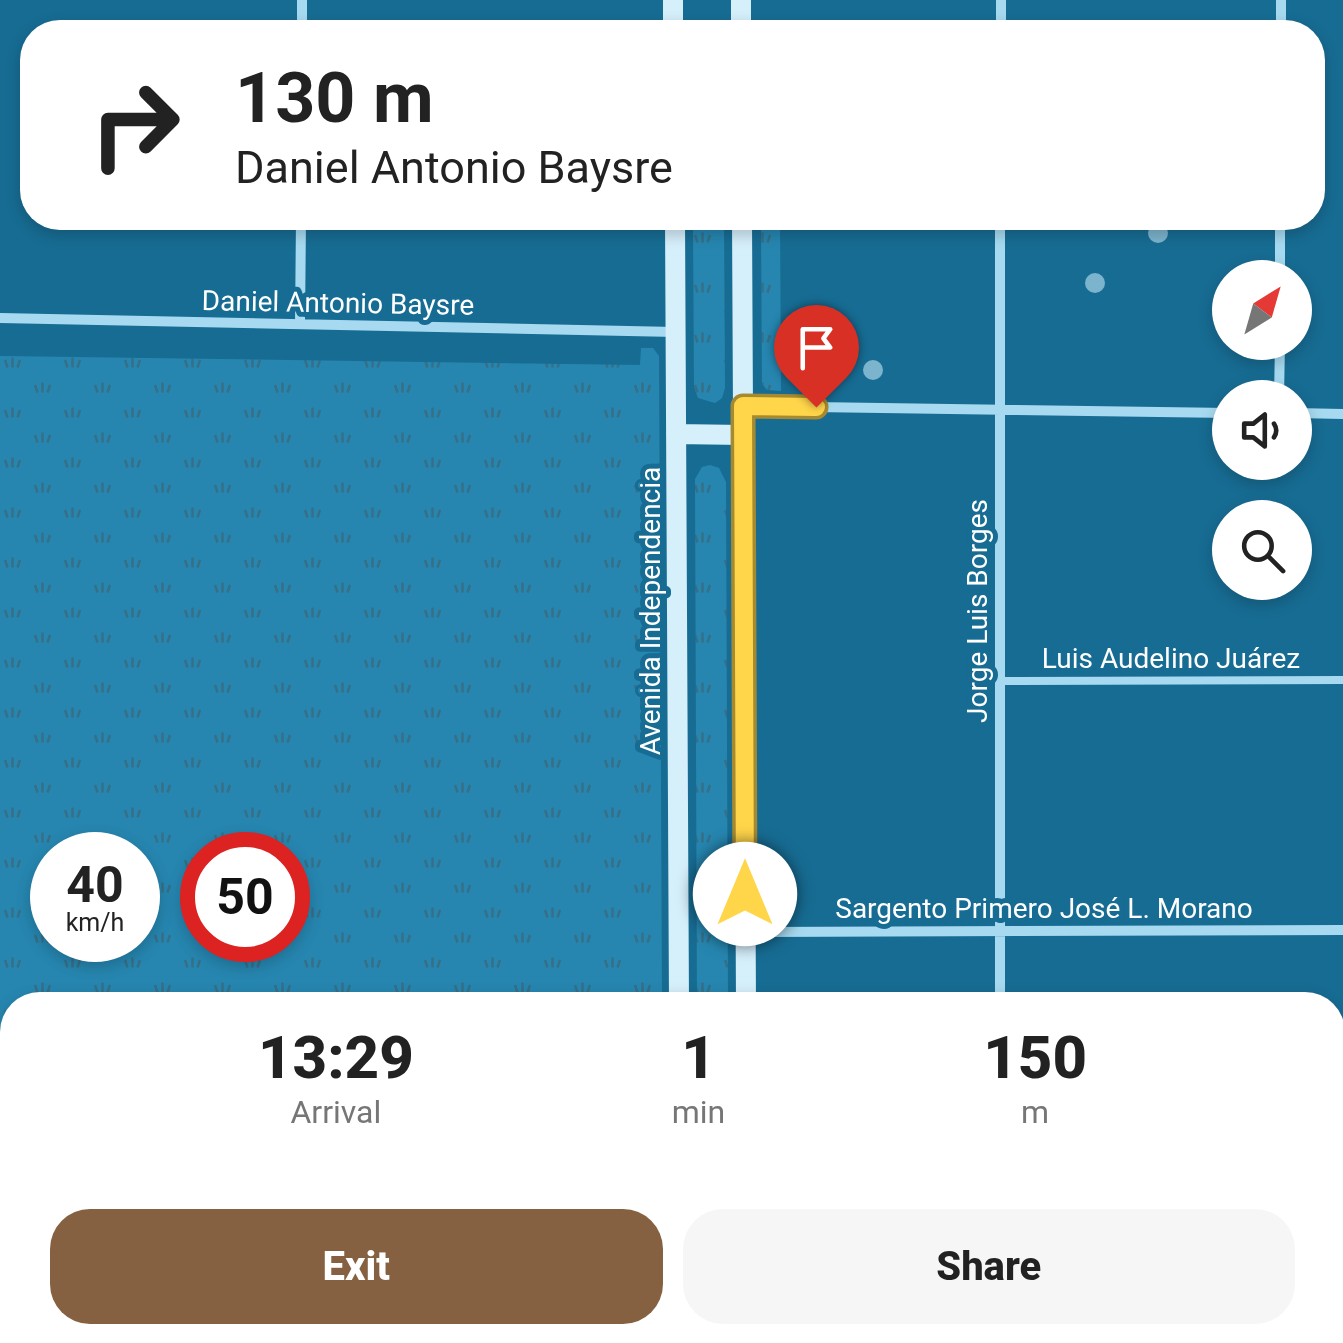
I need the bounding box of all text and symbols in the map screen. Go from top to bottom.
text: 130 m [235,57,434,139]
icon: right [70,60,200,190]
text: Daniel Antonio Baysre [235,141,673,194]
north arrow [1212,260,1312,360]
map controls [1212,260,1312,600]
street label: Daniel Antonio Baysre [201,284,475,322]
pin [774,305,859,408]
icon: arrive [789,320,844,375]
button: sound [1212,380,1312,480]
street label: Avenida Independencia [634,467,667,755]
street label: Jorge Luis Borges [961,499,994,723]
button: search [1212,500,1312,600]
street label: Luis Audelino Juárez [1042,642,1300,675]
speed limit sign: 50 [180,832,310,962]
position arrow [693,842,797,946]
text: 40 [66,856,124,914]
street label: Sargento Primero José L. Morano [835,892,1253,925]
text: km/h [66,908,124,937]
text: 13:29 [258,1022,414,1093]
text: 1 [681,1022,716,1093]
text: 150 [983,1022,1087,1093]
text: Arrival [290,1093,381,1131]
text: min [672,1093,725,1131]
text: m [1021,1093,1049,1131]
button: Exit [50,1209,663,1324]
button: Share [683,1209,1295,1324]

